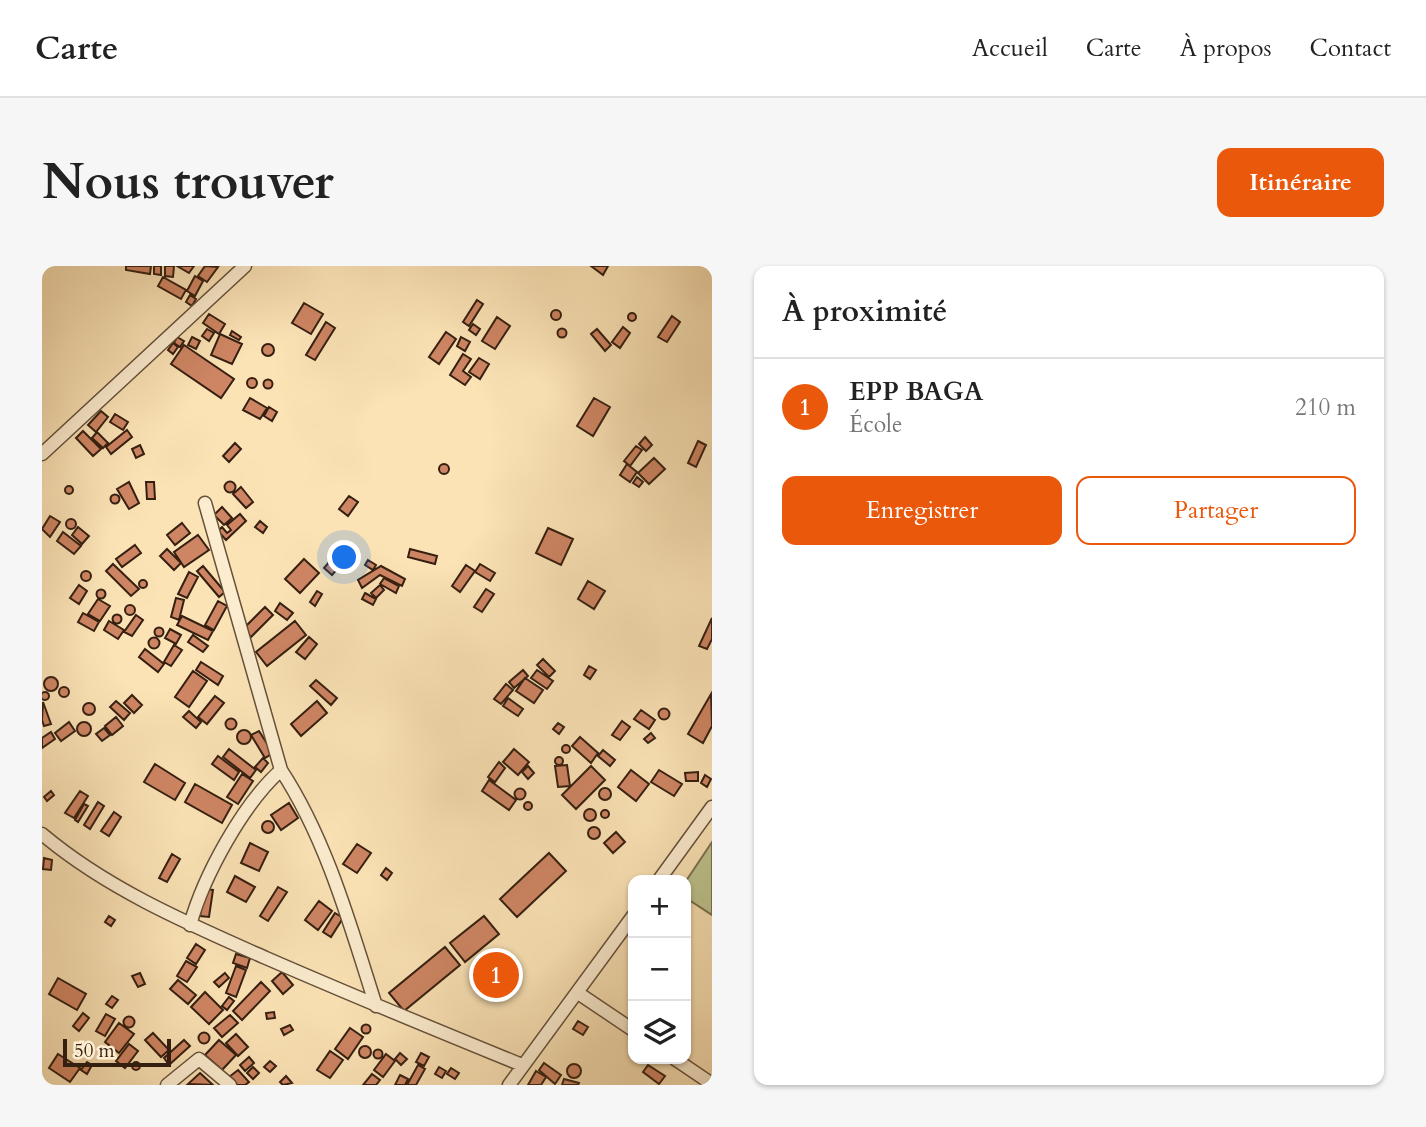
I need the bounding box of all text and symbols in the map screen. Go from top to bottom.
text: Carte [35,26,118,71]
text: Accueil [972,32,1048,65]
text: Carte [1086,32,1142,65]
text: À propos [1180,32,1272,65]
text: Contact [1310,32,1391,65]
button: Itinéraire [1217,148,1384,217]
text: Nous trouver [42,149,334,216]
text: À proximité [782,291,947,332]
text: EPP BAGA [849,374,983,409]
text: 1 [799,392,811,423]
text: 210 m [1295,392,1356,423]
text: École [849,409,902,440]
button: Enregistrer [782,476,1062,545]
button: Partager [1076,476,1356,545]
your location [327,540,361,574]
map controls [628,875,691,1064]
button: + [628,875,691,938]
button: − [628,938,691,1001]
pin: 1 [473,949,519,1001]
button: layers [628,1001,691,1064]
scale bar [63,1036,172,1068]
text: 50 m [74,1038,115,1064]

